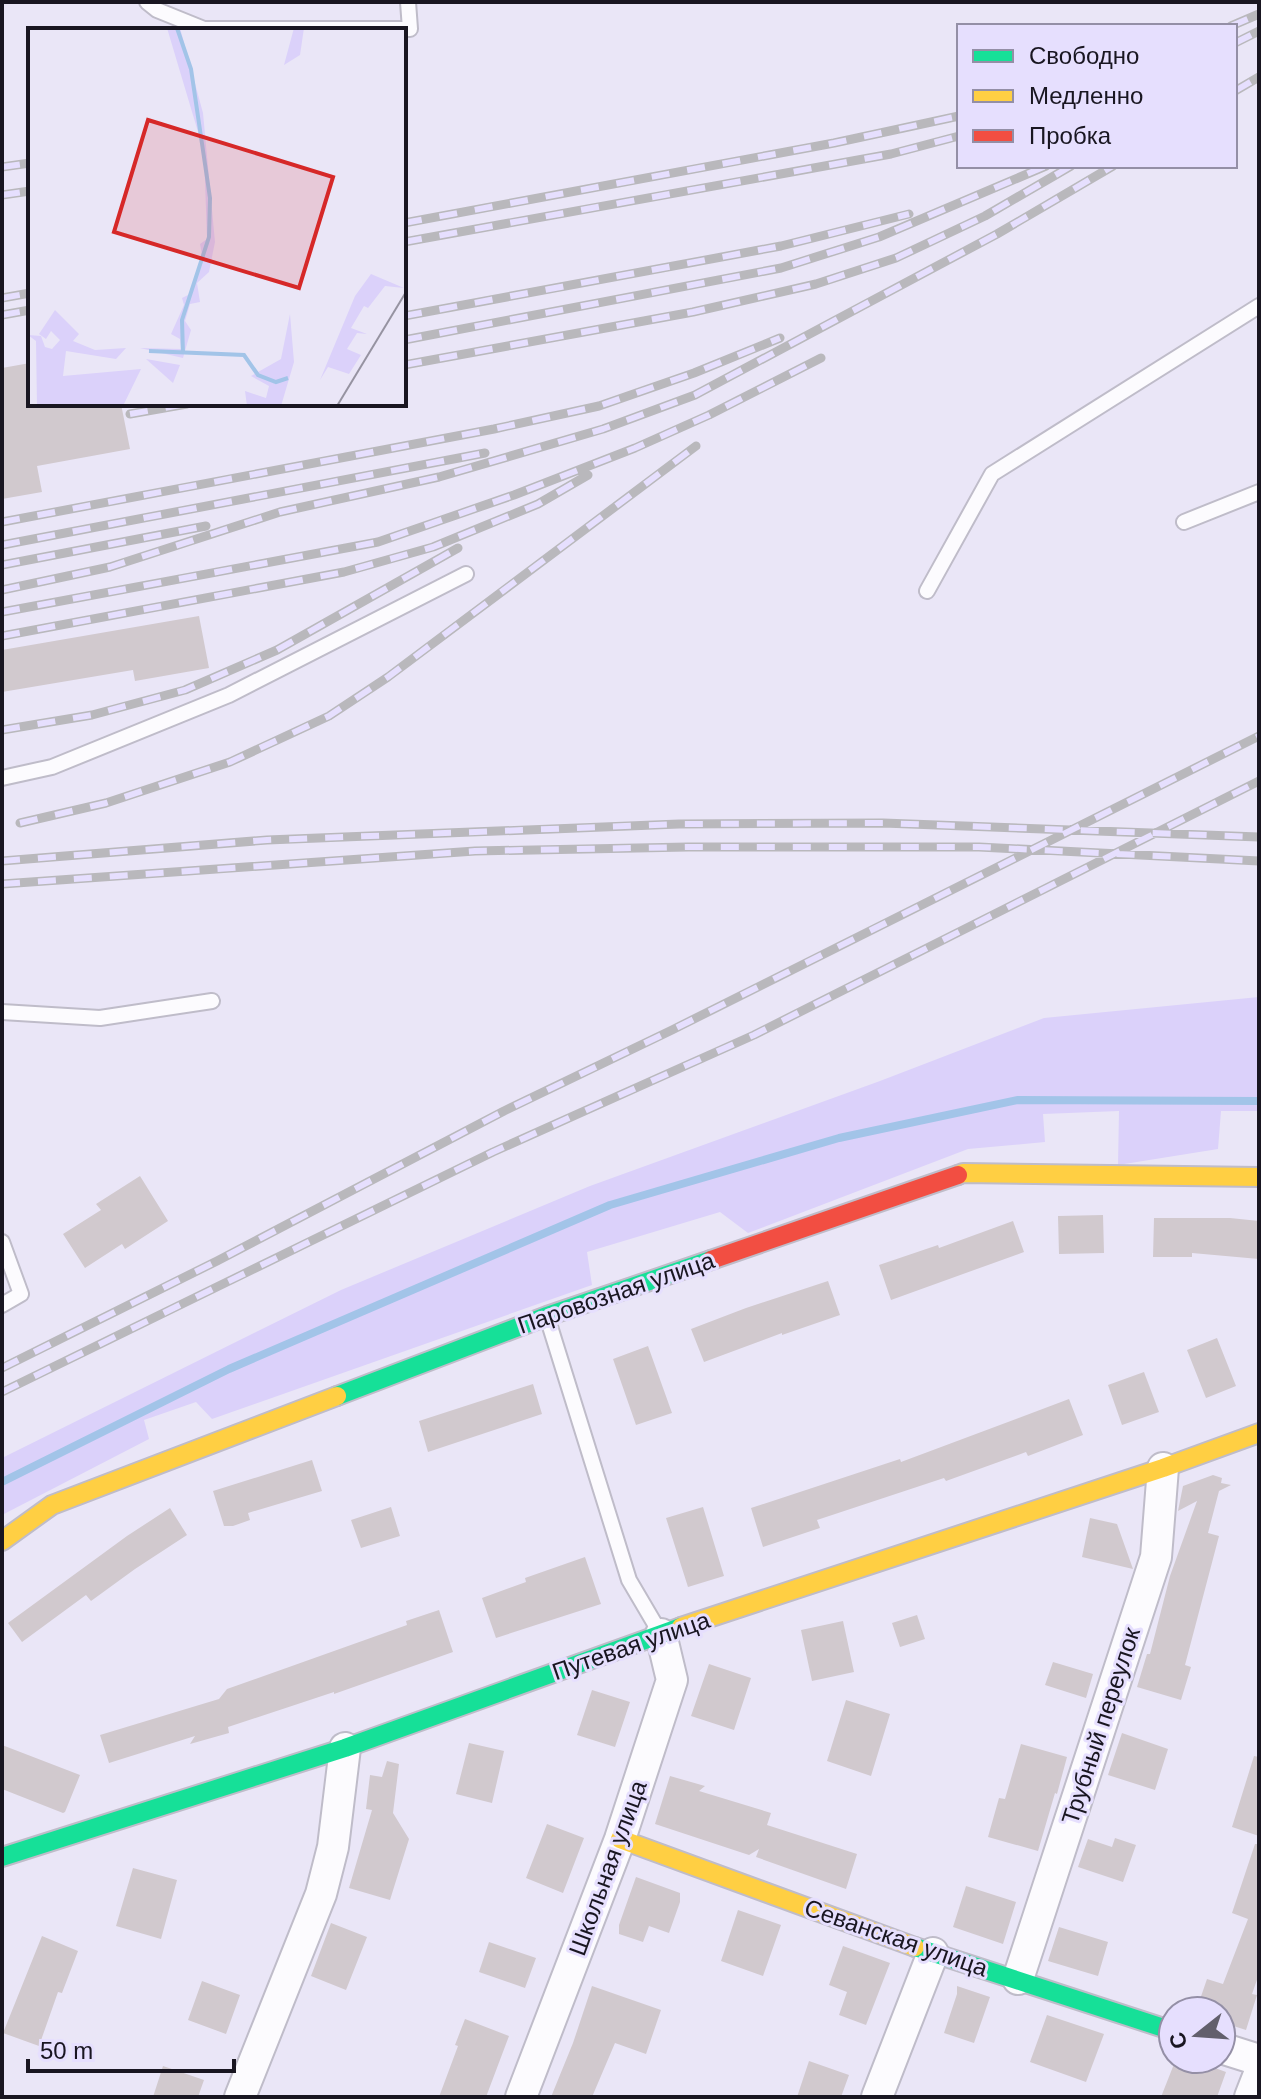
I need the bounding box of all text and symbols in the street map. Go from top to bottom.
legend [957,24,1237,168]
inset map [28,28,406,406]
text: Свободно [1029,42,1139,69]
text: Медленно [1029,82,1143,109]
text: Пробка [1029,122,1112,149]
street label: Паровозная улица [514,1246,718,1339]
street label: Путевая улица [549,1606,714,1685]
street label: Трубный переулок [1056,1624,1145,1828]
street label: Школьная улица [563,1776,652,1959]
street label: Севанская улица [801,1894,992,1982]
north arrow [1157,1995,1237,2075]
scale bar [28,2023,234,2073]
text: С [1164,2029,1193,2052]
text: 50 m [40,2037,93,2064]

